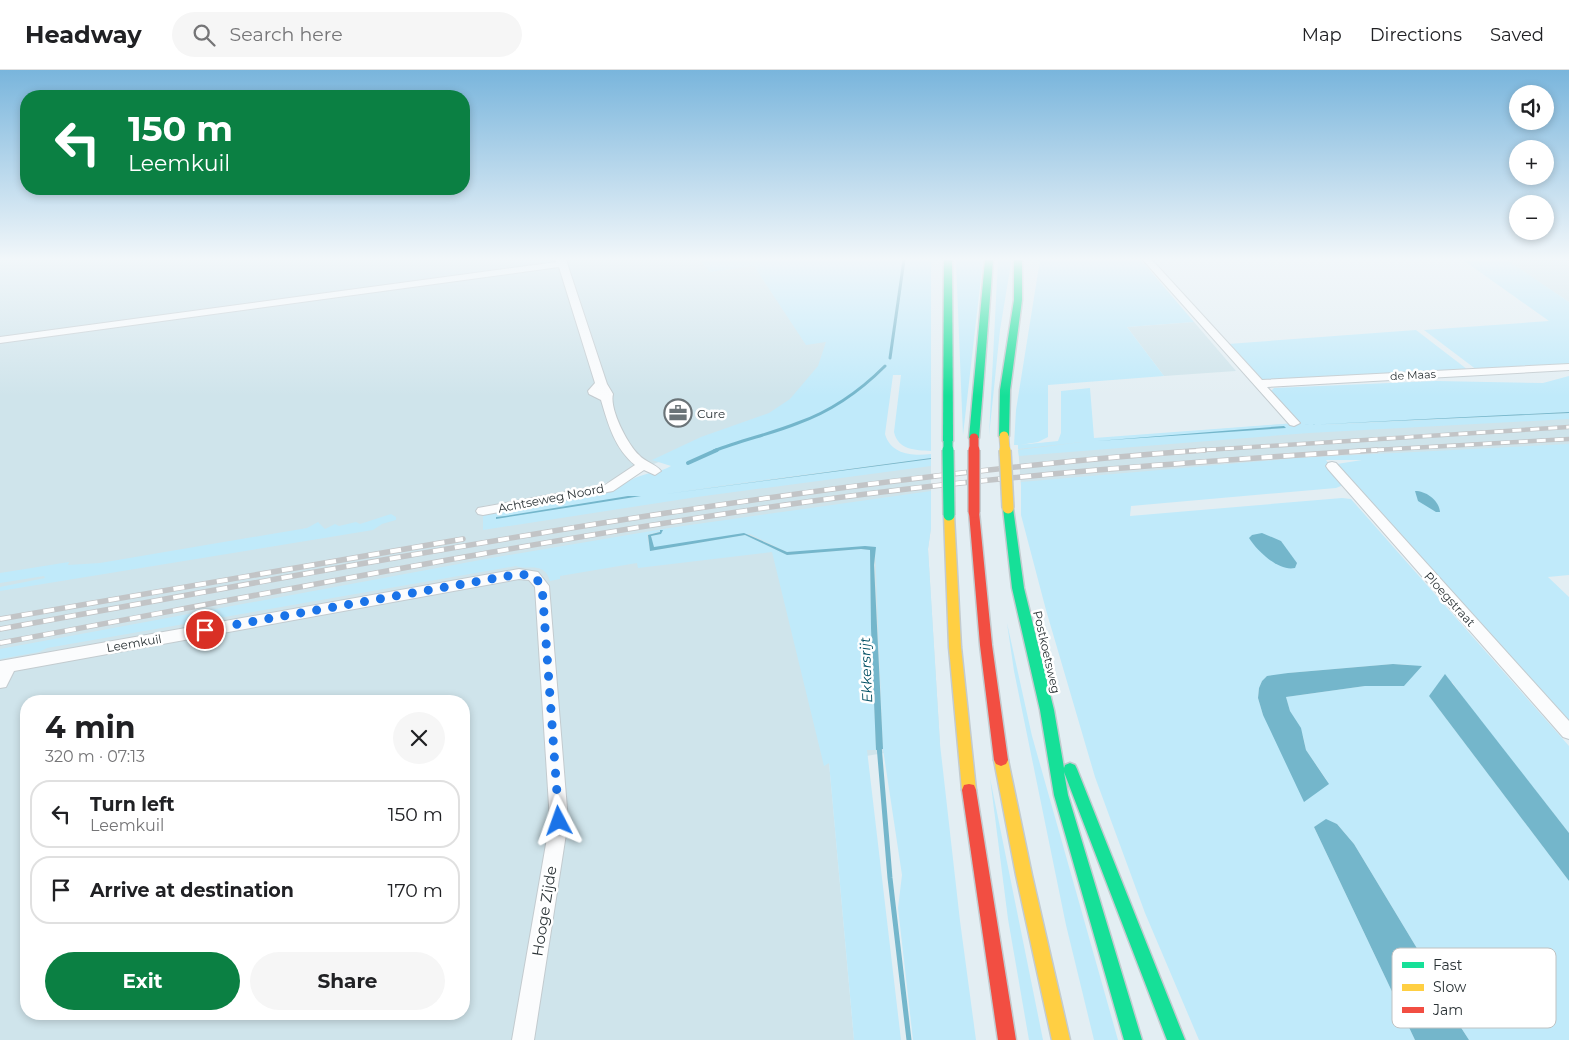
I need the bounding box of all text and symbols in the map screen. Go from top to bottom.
search box [172,12,522,57]
text: Headway [25,20,142,49]
icon: search [190,21,218,49]
text: Search here [230,23,343,46]
text: Map [1302,24,1342,46]
text: Directions [1370,24,1462,46]
text: Saved [1490,24,1544,46]
map controls [1509,85,1554,240]
button: sound [1509,85,1554,130]
text: 150 m [128,107,233,150]
icon: left [45,110,110,175]
button: + [1509,140,1554,185]
text: Leemkuil [128,150,230,177]
button: − [1509,195,1554,240]
street label: de Maas [1390,367,1437,383]
office icon: Cure [663,398,693,428]
place label: Cure [697,406,725,421]
street label: Achtseweg Noord [497,480,605,516]
street label: Ploegstraat [1421,568,1479,630]
pin [184,609,226,651]
street label: Postkoetsweg [1030,609,1064,695]
icon: arrive [191,616,219,644]
street label: Leemkuil [105,631,163,655]
water label: Ekkersrijt [856,637,876,703]
text: 4 min [45,709,135,746]
button: close [393,712,445,764]
text: 320 m · 07:13 [45,747,145,766]
text: Turn left [90,793,175,816]
position arrow [532,794,584,846]
icon: left [47,800,75,828]
text: 150 m [388,803,443,826]
text: Leemkuil [90,816,164,835]
street label: Hooge Zijde [527,864,561,958]
icon: arrive [47,876,75,904]
text: Arrive at destination [90,879,294,902]
text: 170 m [388,879,443,902]
legend [1392,948,1556,1028]
button: Exit [45,952,240,1010]
button: Share [250,952,445,1010]
text: Fast [1433,956,1463,974]
text: Slow [1433,978,1467,996]
text: Jam [1432,1001,1463,1019]

